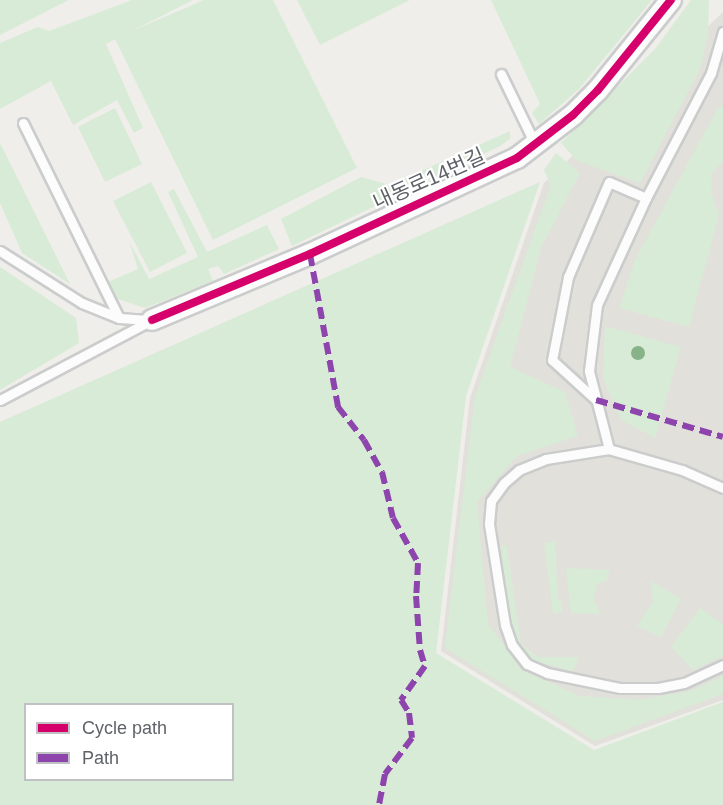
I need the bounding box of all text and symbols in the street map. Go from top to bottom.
street label: 내동로14번길 [369,143,489,215]
legend [24,703,234,781]
text: Cycle path [82,718,167,738]
text: Path [82,748,119,768]

